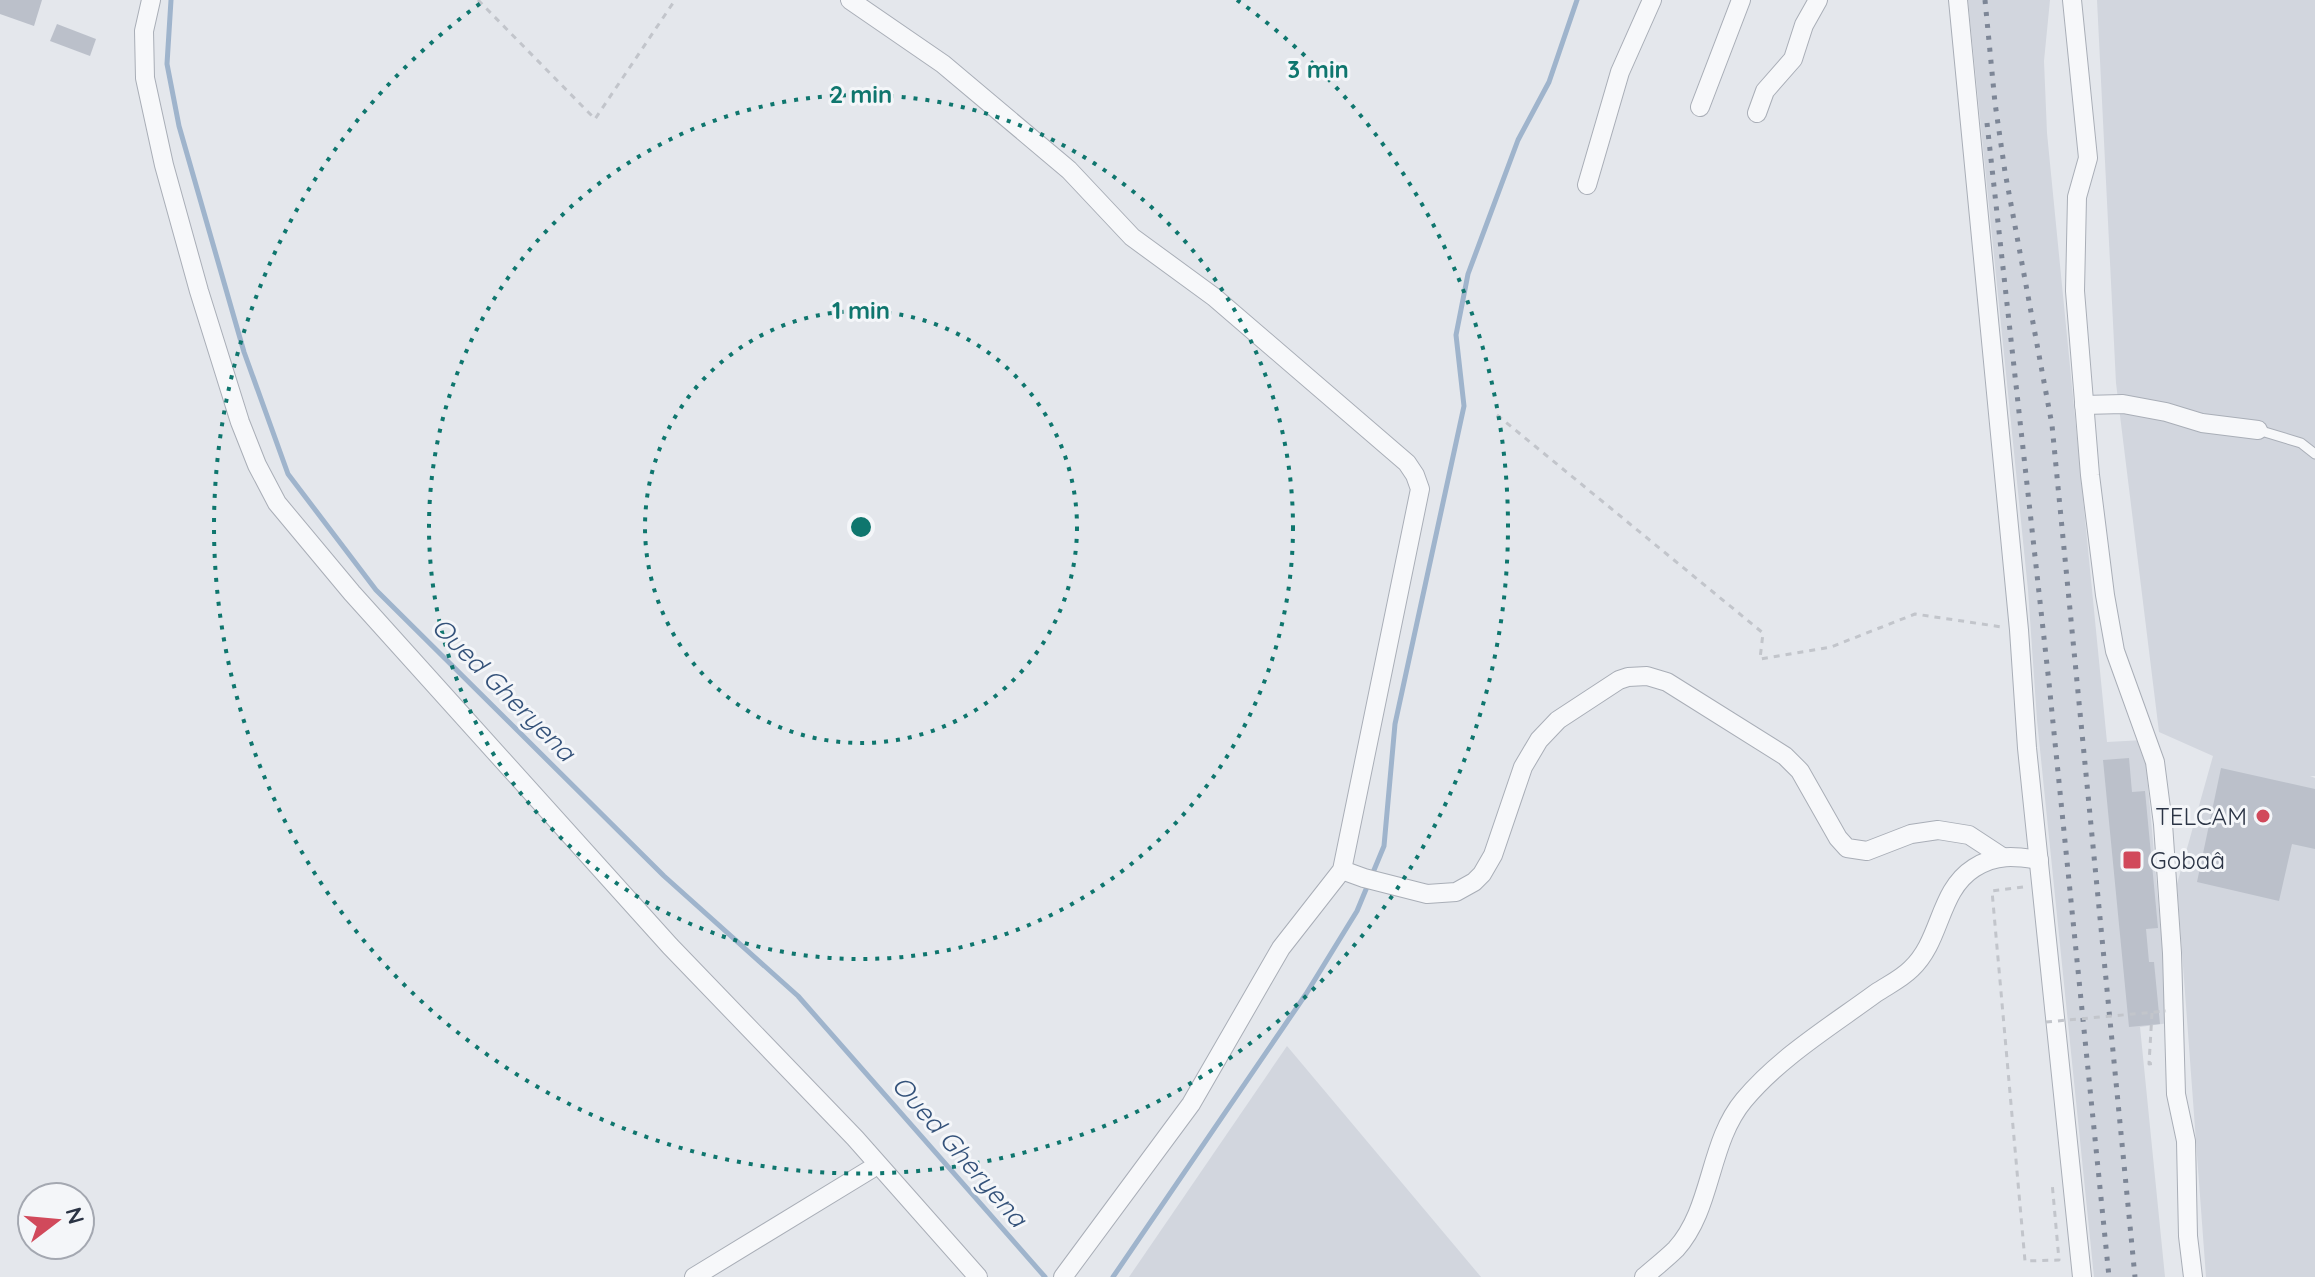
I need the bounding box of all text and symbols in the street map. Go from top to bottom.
text: 3 min [1287,54,1349,84]
text: 2 min [830,79,892,109]
text: 1 min [832,295,890,325]
centre of rings [847,513,875,541]
water label: Oued Gheryena [425,610,584,769]
place label: TELCAM [2155,801,2247,831]
marker: TELCAM [2254,807,2272,825]
place label: Gobaâ [2150,845,2225,875]
marker: Gobaâ [2121,849,2143,871]
water label: Oued Gheryena [885,1069,1036,1234]
north arrow [16,1181,96,1261]
text: N [60,1204,91,1227]

